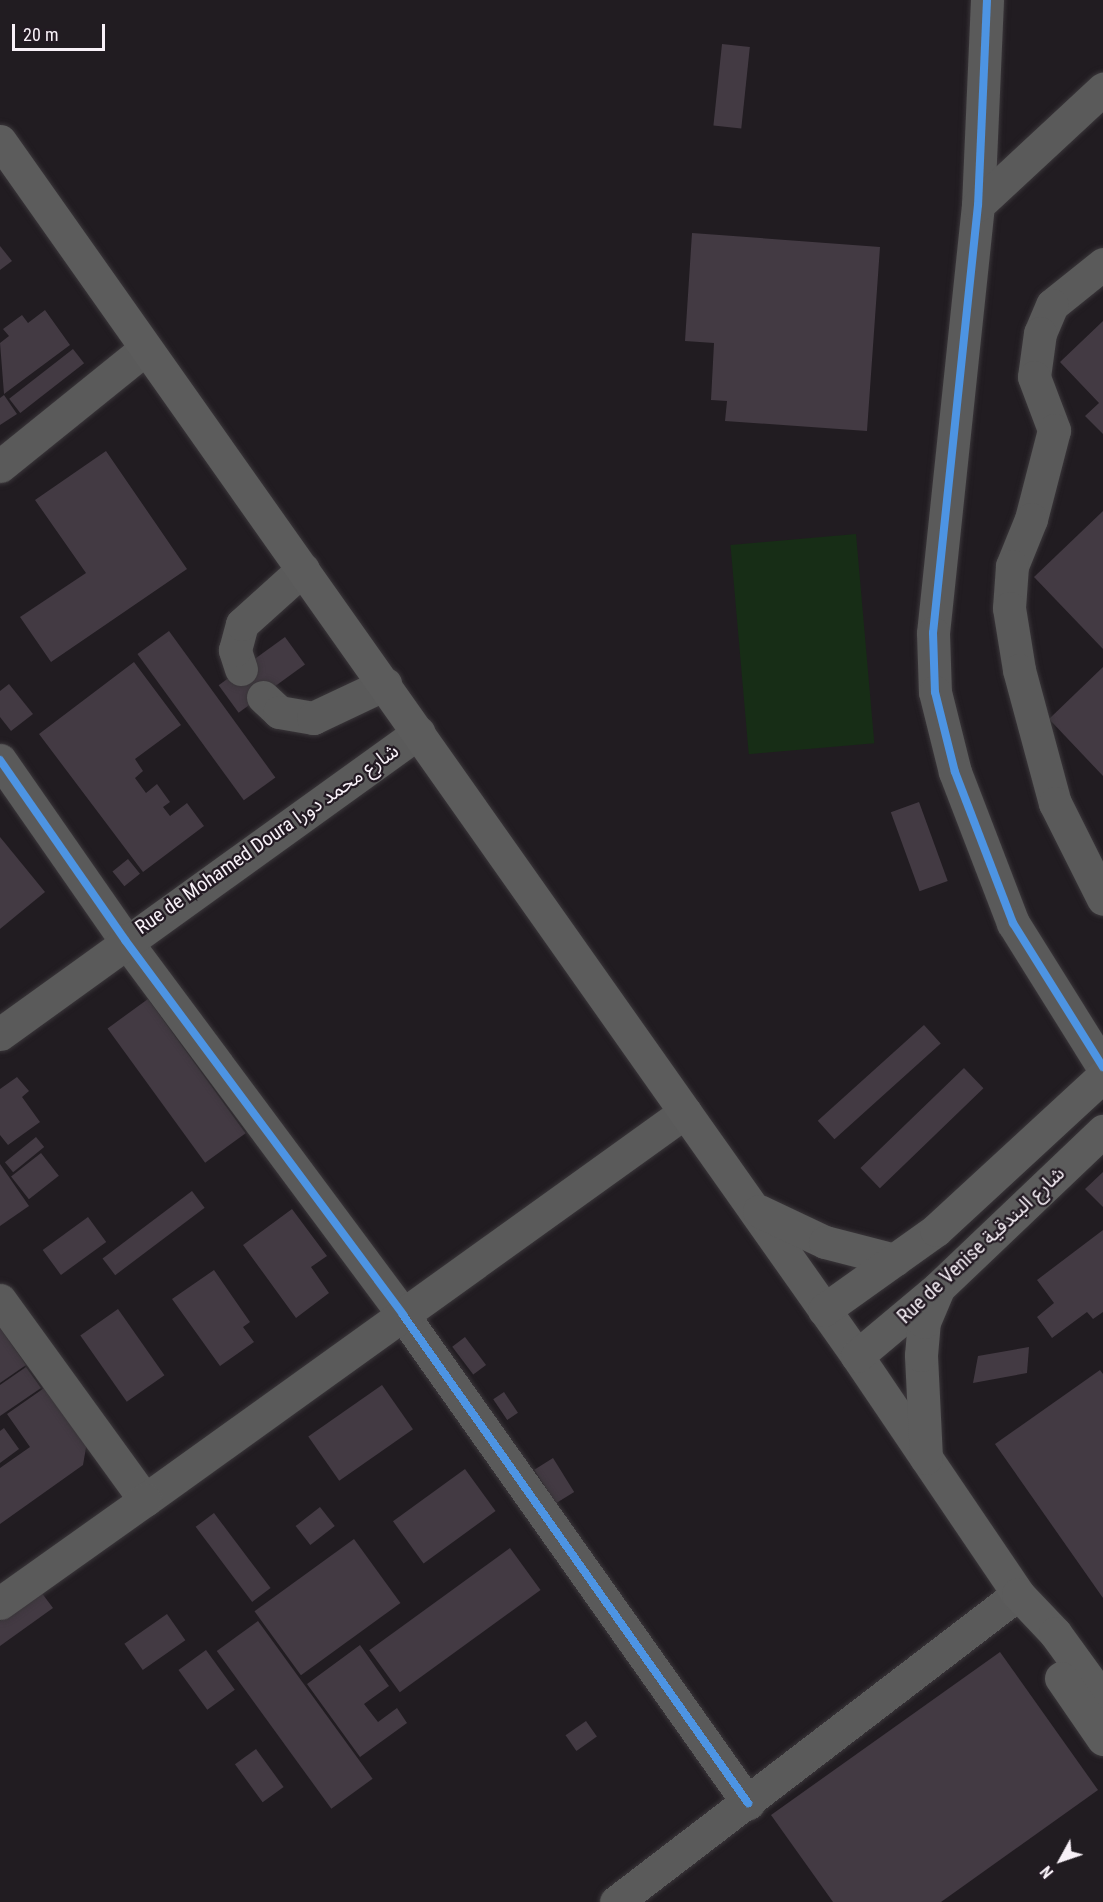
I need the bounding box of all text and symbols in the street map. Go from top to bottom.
scale bar [15,12,108,50]
text: 20 m [23,24,58,45]
street label: Rue de Mohamed Doura شارع محمد دورا [131,739,403,939]
street label: Rue de Venise شارع البندقية [892,1161,1070,1329]
north arrow [1031,1830,1091,1890]
text: N [1036,1862,1057,1882]

